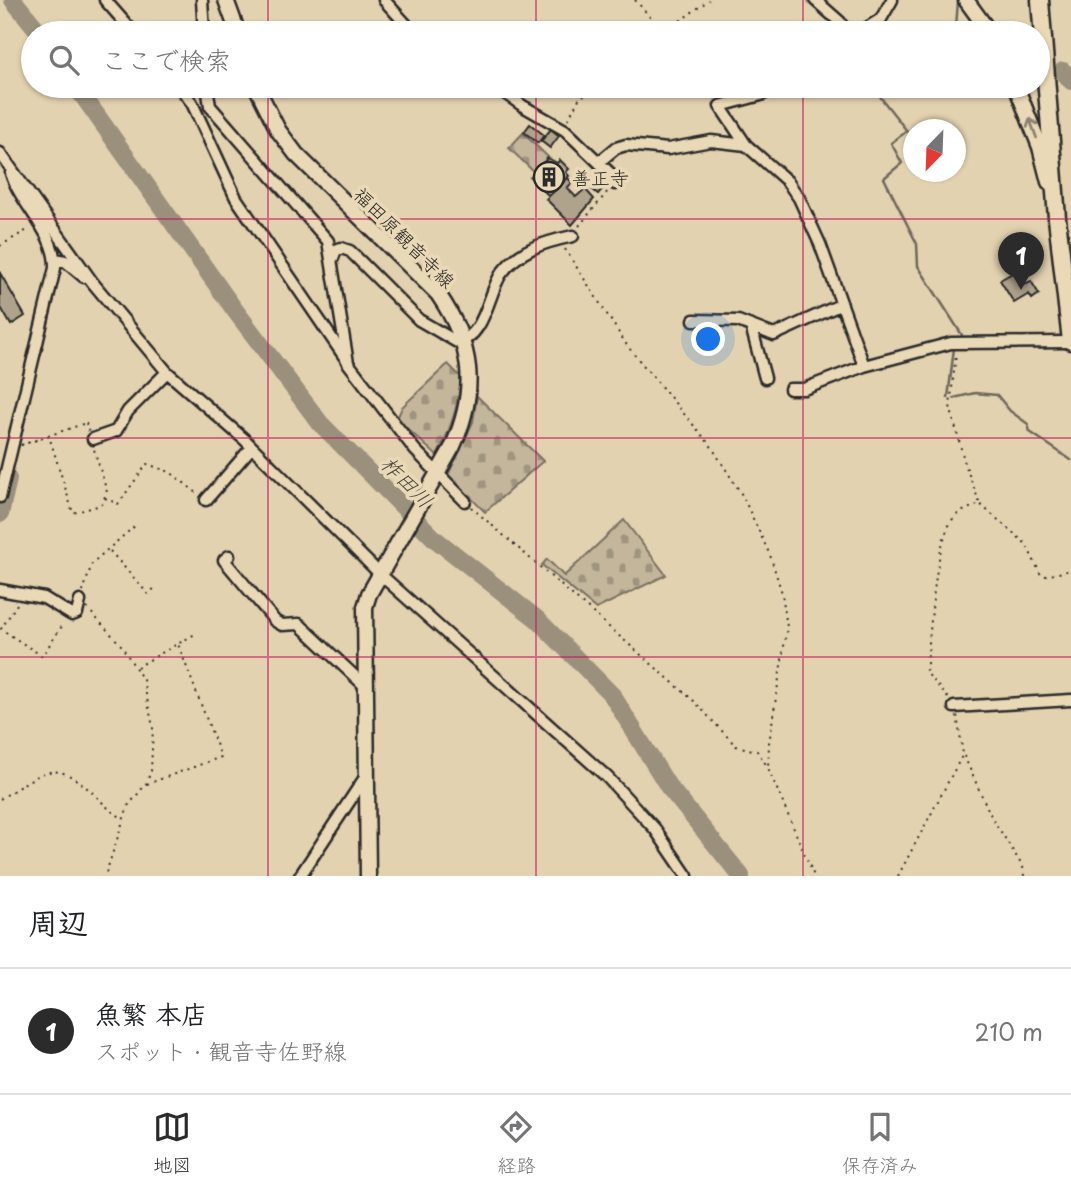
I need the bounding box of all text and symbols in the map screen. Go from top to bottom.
search box [21,21,1050,98]
text: ここで検索 [101,40,231,79]
icon: search [45,41,83,79]
one-way arrow [1026,118,1038,140]
north arrow [903,119,966,182]
building icon: 善正寺 [532,160,566,194]
place label: 善正寺 [572,163,629,191]
street label: 福田原観音寺線 [348,180,462,294]
pin: 1 [998,232,1044,290]
your location [691,322,725,356]
water label: 柞田川 [374,447,442,515]
text: 周辺 [28,899,88,944]
text: 魚繁 本店 [95,994,207,1033]
text: 1 [46,1014,57,1049]
text: 210 m [975,1014,1043,1049]
text: スポット · 観音寺佐野線 [95,1033,347,1068]
tab: 地図 [153,1108,191,1178]
tab: 経路 [497,1108,536,1178]
tab: 保存済み [842,1108,918,1178]

